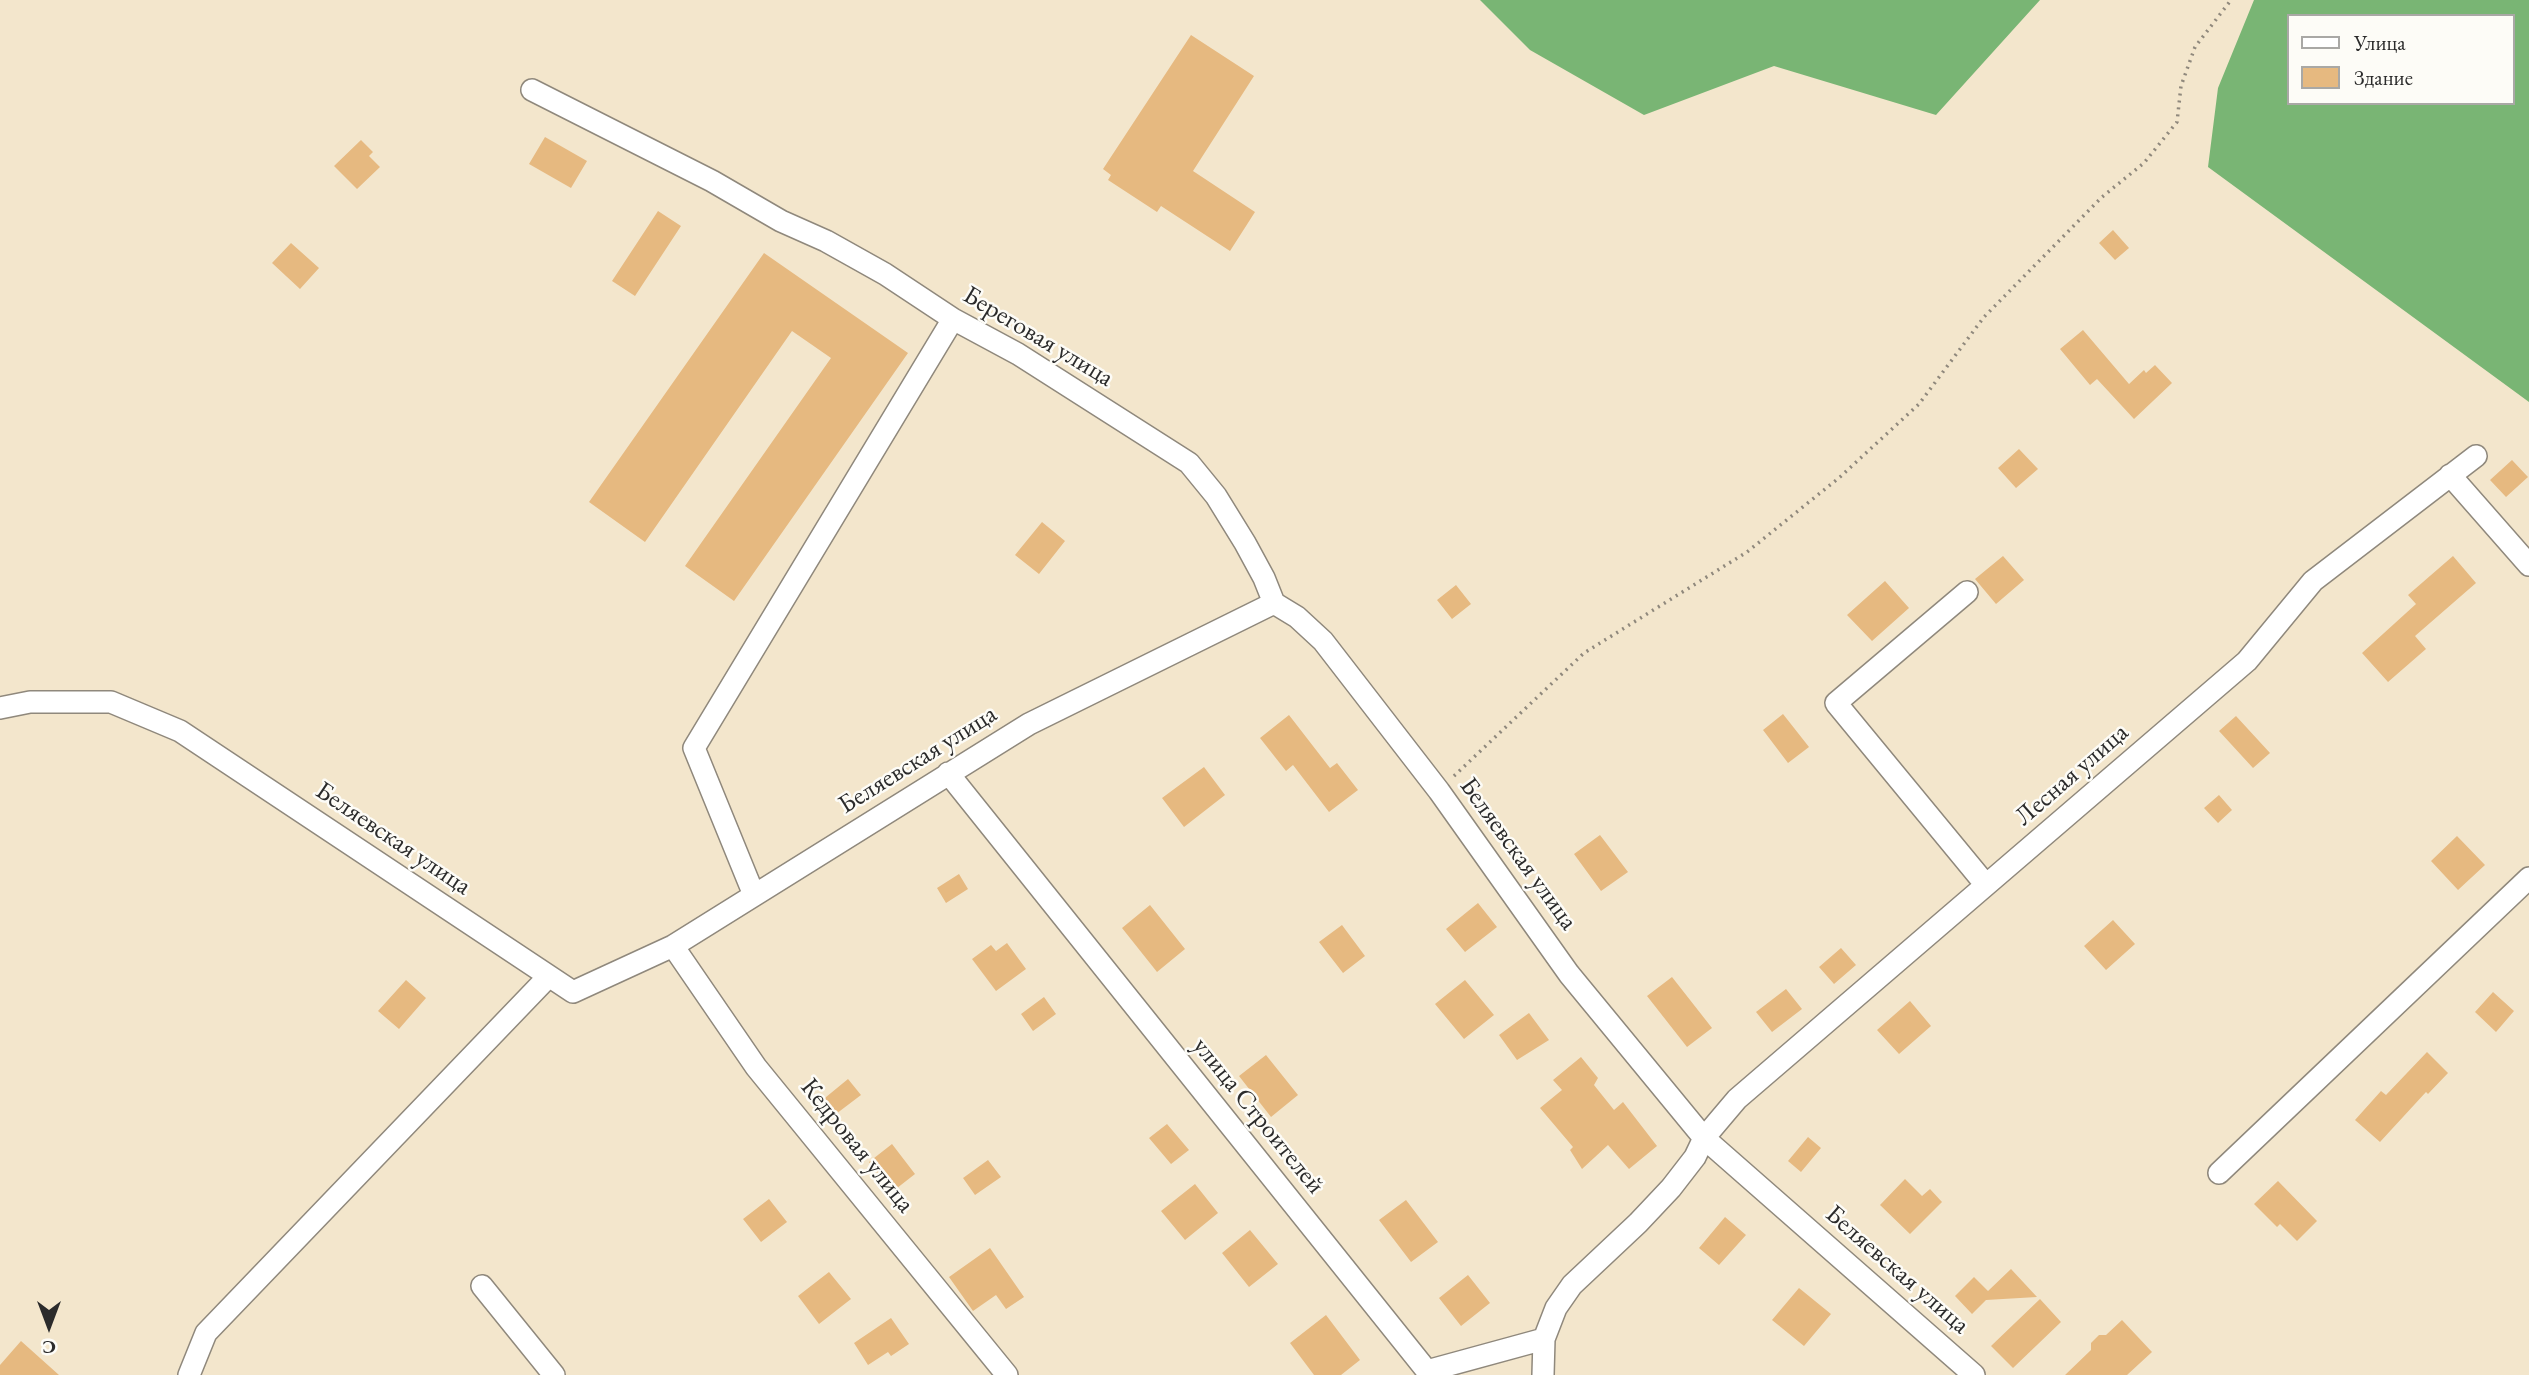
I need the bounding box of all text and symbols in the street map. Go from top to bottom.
legend [2288,14,2515,105]
text: Улица [2354,29,2406,56]
text: Здание [2354,64,2413,91]
street label: Береговая улица [957,280,1119,394]
street label: Беляевская улица [833,699,1003,821]
street label: Лесная улица [2009,717,2135,833]
street label: Беляевская улица [1452,772,1584,936]
street label: Беляевская улица [309,776,477,902]
street label: улица Строителей [1185,1031,1331,1201]
street label: Кедровая улица [793,1072,921,1220]
street label: Беляевская улица [1819,1199,1975,1341]
north arrow [14,1291,84,1361]
text: С [42,1335,56,1360]

